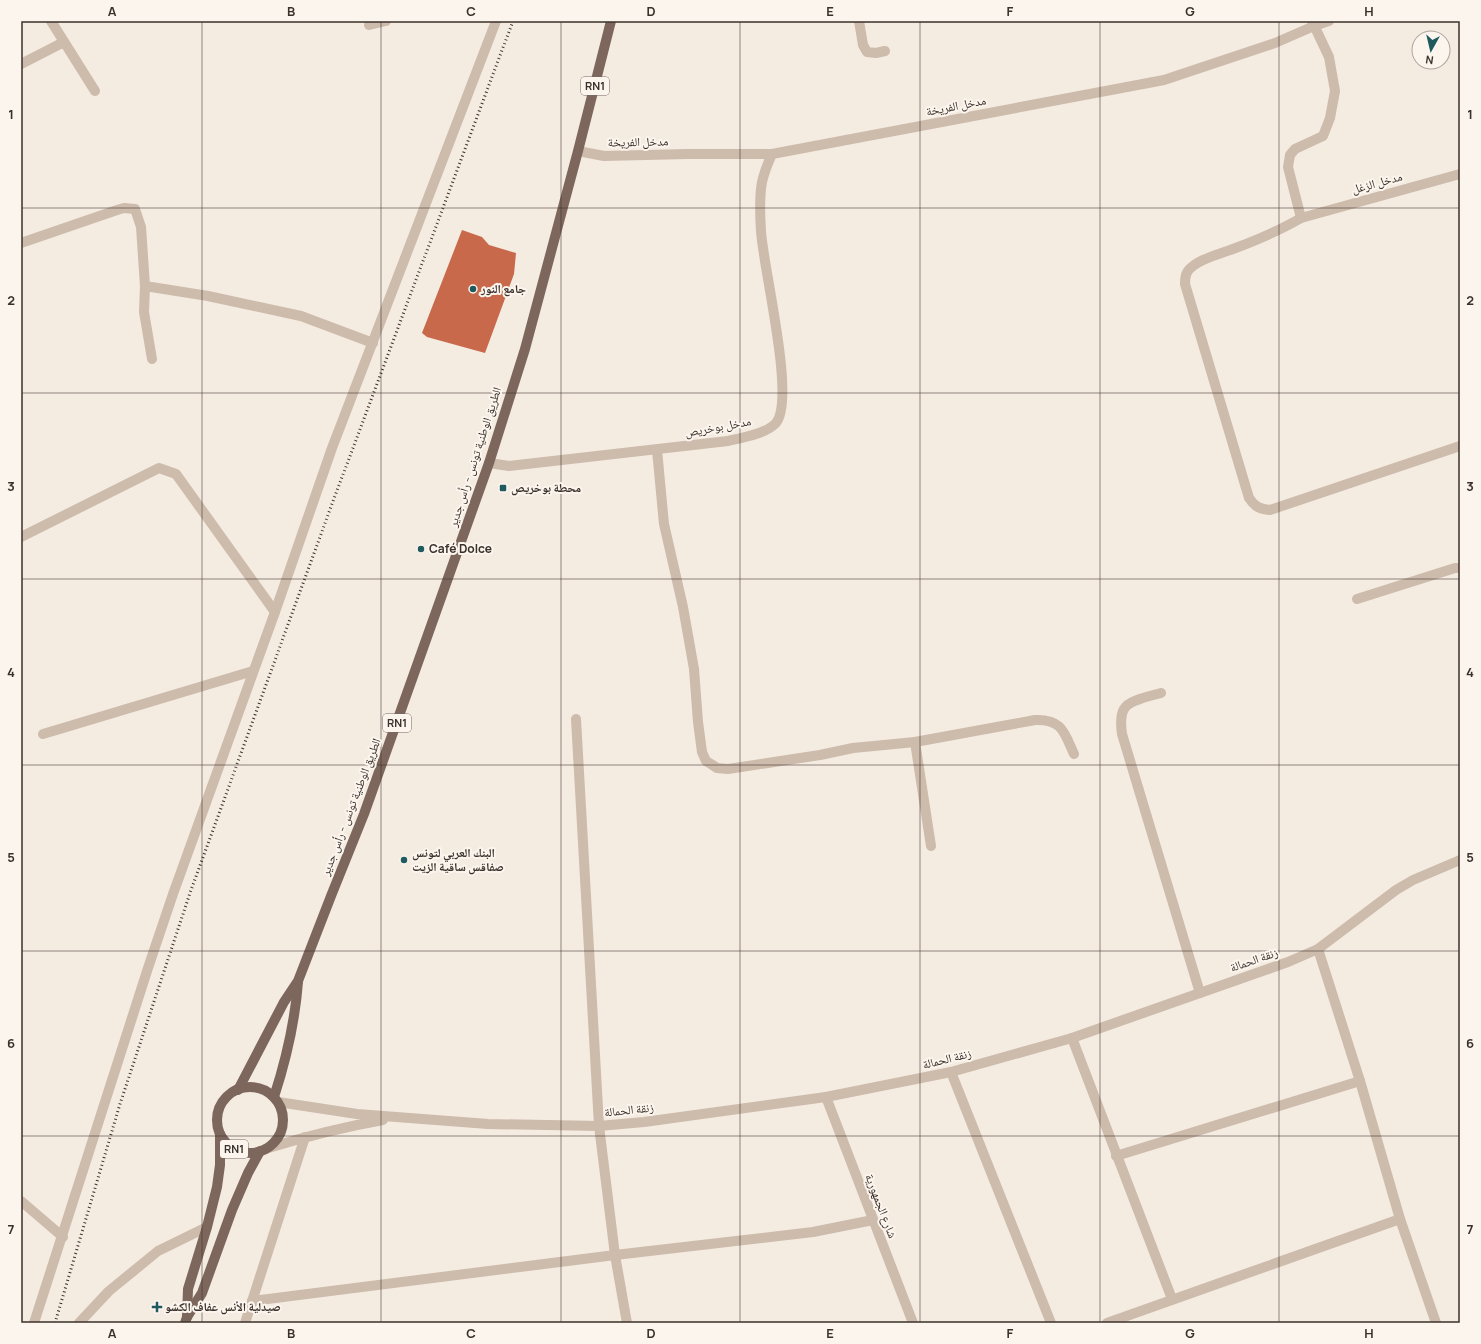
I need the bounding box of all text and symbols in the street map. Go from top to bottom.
text: A [108,2,117,20]
text: B [287,2,295,20]
text: C [466,2,476,20]
text: D [646,2,656,20]
text: E [826,2,834,20]
text: F [1007,2,1014,20]
text: G [1185,2,1195,20]
text: H [1364,2,1374,20]
north arrow [1411,30,1451,70]
text: N [1424,52,1434,68]
road number: RN1 [581,77,609,95]
street label: مدخل الفريخة [924,91,987,120]
text: 1 [8,105,14,123]
text: 1 [1467,105,1473,123]
street label: مدخل الفريخة [607,132,668,151]
street label: مدخل الزغل [1350,168,1404,197]
place label: جامع النور [480,280,526,297]
marker: جامع النور [468,284,478,294]
text: 2 [7,291,15,309]
text: 2 [1466,291,1474,309]
street label: الطريق الوطنية تونس - رأس جدير [444,385,505,530]
street label: مدخل بوخريص [683,412,752,441]
text: 3 [7,477,15,495]
text: 3 [1466,477,1474,495]
place label: محطة بوخريص [511,479,581,496]
marker: محطة بوخريص [498,483,508,493]
place label: Café Dolce [429,540,492,557]
marker: Café Dolce [416,544,426,554]
text: 4 [7,663,15,681]
text: 4 [1466,663,1474,681]
road number: RN1 [383,714,411,732]
street label: الطريق الوطنية تونس - رأس جدير [316,735,385,879]
place label: البنك العربي لتونس صفاقس ساقية الزيت [412,844,504,875]
text: 5 [7,848,15,866]
text: 5 [1466,848,1474,866]
marker: البنك العربي لتونس صفاقس ساقية الزيت [399,855,409,865]
street label: زنقة الحمالة [1228,943,1280,976]
text: 6 [7,1034,15,1052]
text: 6 [1466,1034,1474,1052]
street label: زنقة الحمالة [921,1044,973,1073]
street label: زنقة الحمالة [603,1098,655,1121]
road number: RN1 [220,1140,248,1158]
street label: شارع الجمهورية [861,1171,902,1241]
text: 7 [8,1220,15,1238]
text: 7 [1467,1220,1474,1238]
place label: صيدلية الأنس عفاف الكشو [165,1298,281,1315]
marker: صيدلية الأنس عفاف الكشو [152,1302,162,1312]
text: A [108,1324,117,1342]
text: B [287,1324,295,1342]
text: C [466,1324,476,1342]
text: D [646,1324,656,1342]
text: E [826,1324,834,1342]
text: F [1007,1324,1014,1342]
text: G [1185,1324,1195,1342]
text: H [1364,1324,1374,1342]

